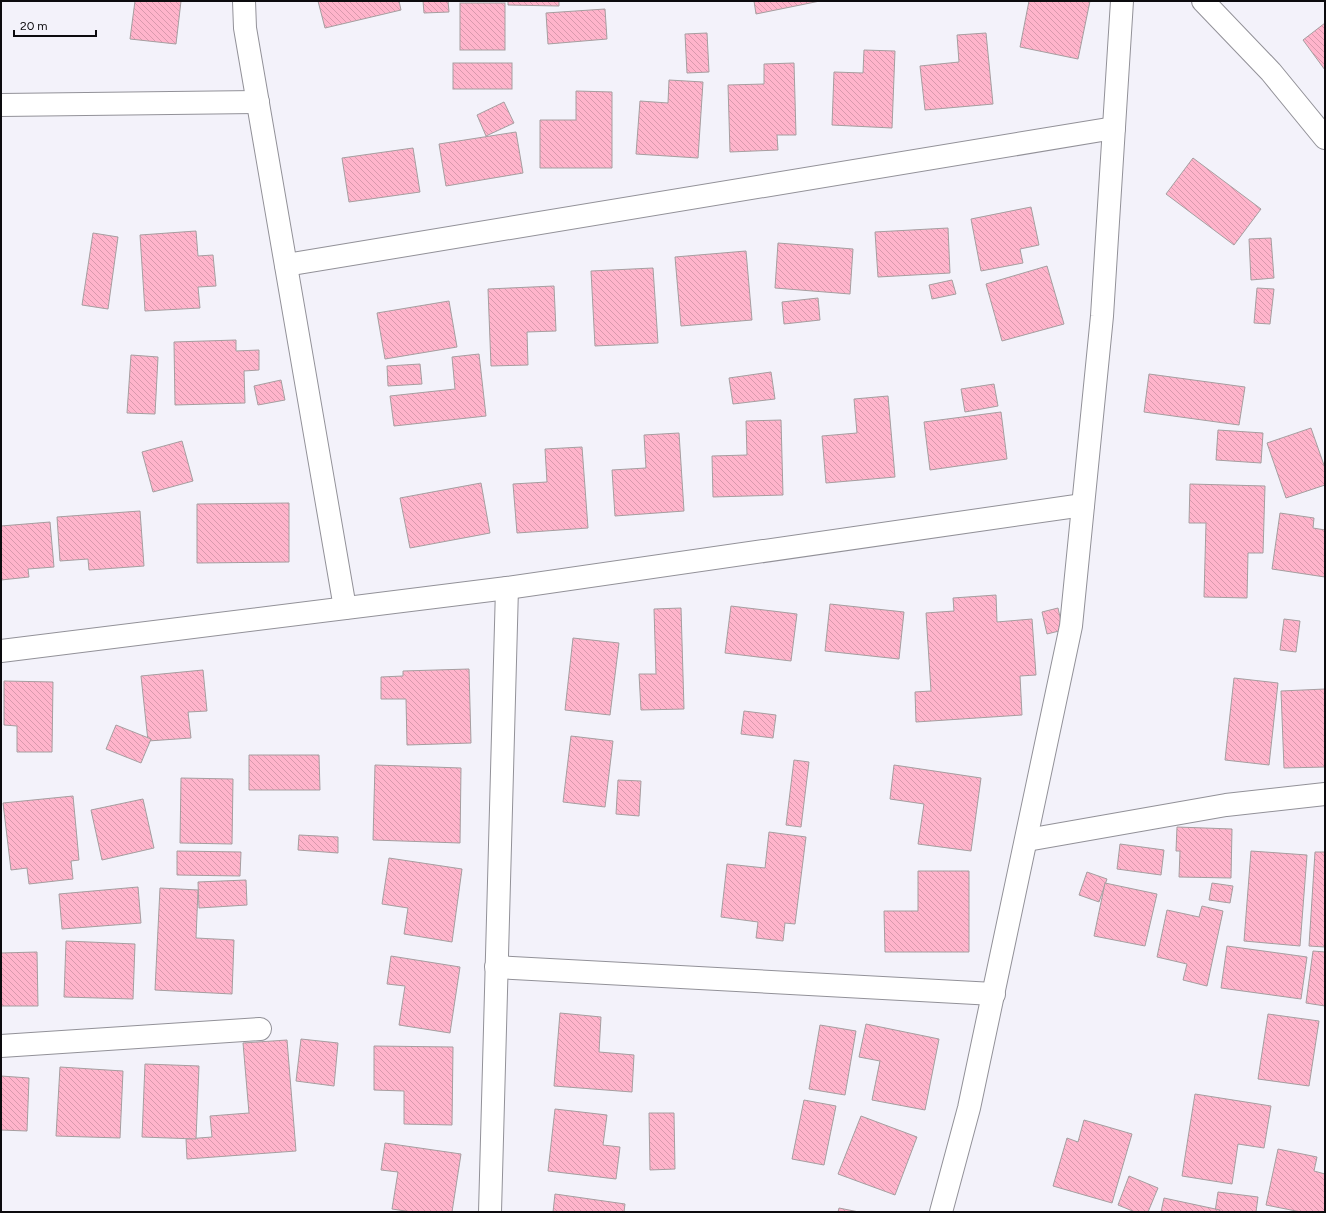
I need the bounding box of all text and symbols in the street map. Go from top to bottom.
scale bar [14,12,96,38]
text: 20 m [20,19,48,33]

